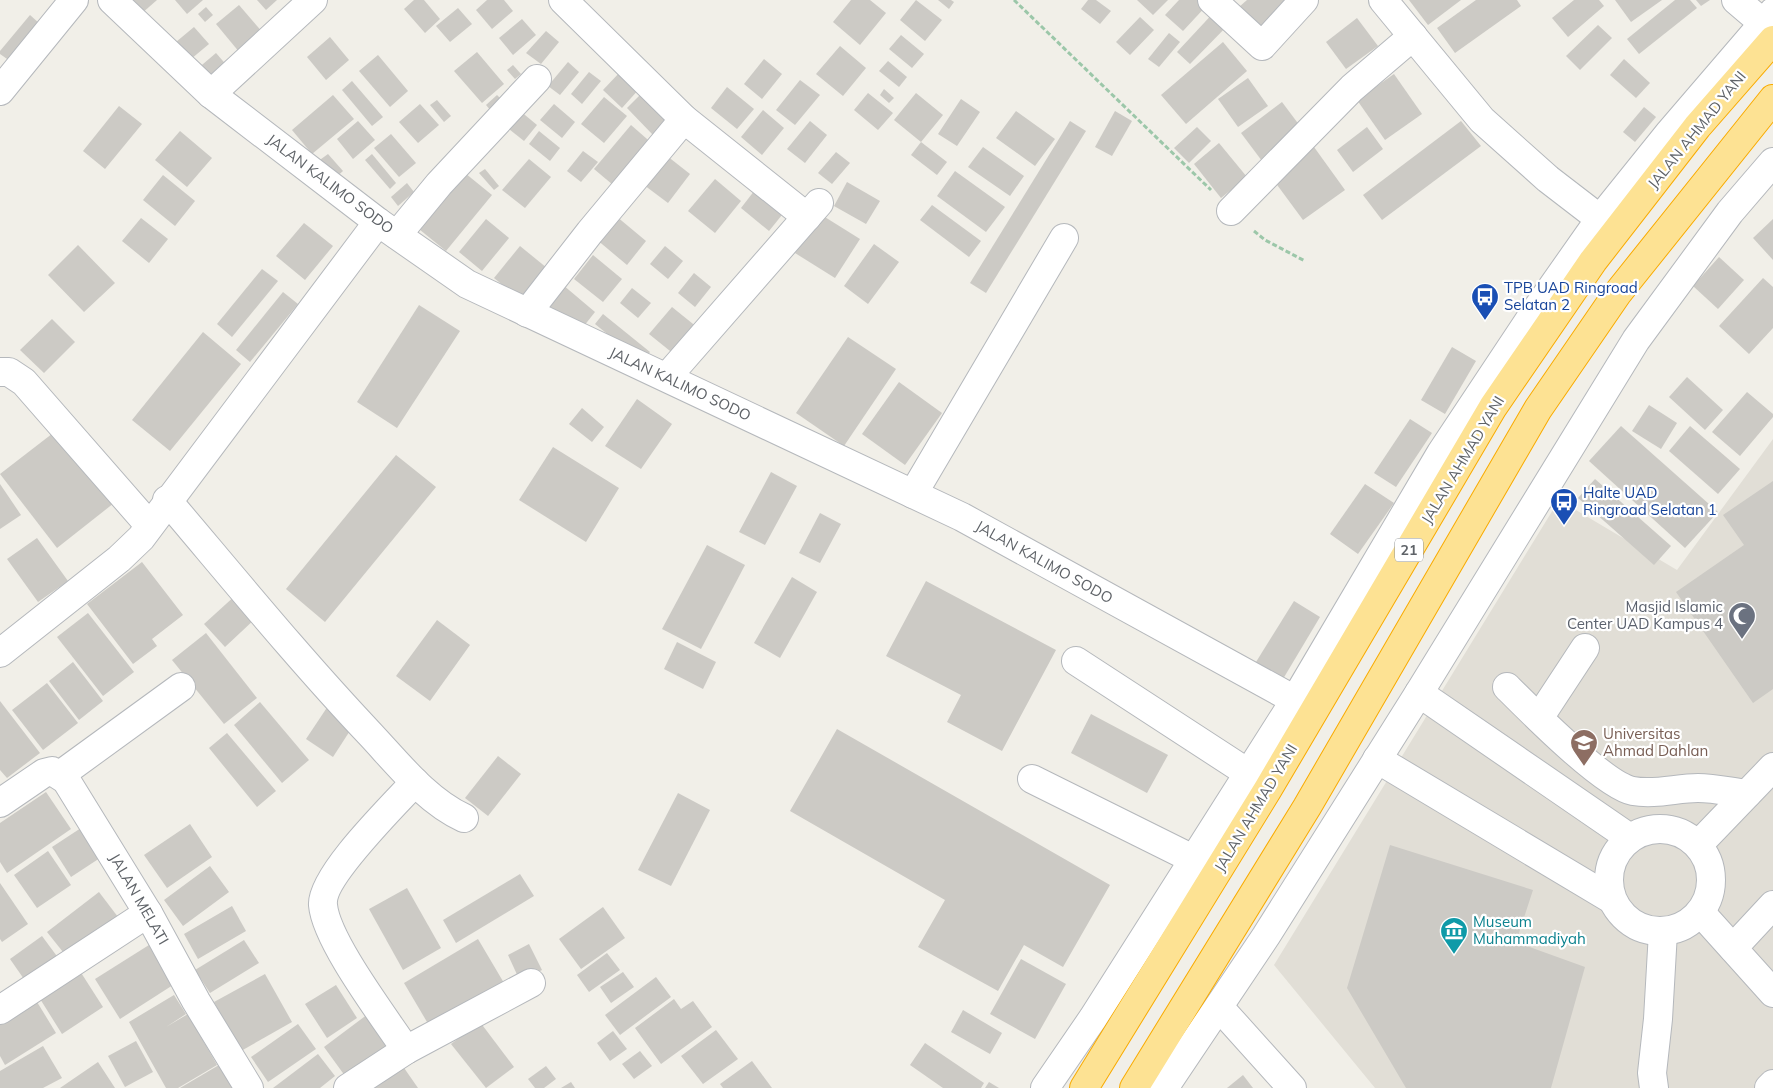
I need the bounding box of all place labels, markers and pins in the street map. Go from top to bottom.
place label: TPB UAD Ringroad Selatan 2 [1504,278,1638,314]
bus stop icon: TPB UAD Ringroad Selatan 2 [1470,282,1500,321]
place label: Halte UAD Ringroad Selatan 1 [1583,483,1717,519]
bus stop icon: Halte UAD Ringroad Selatan 1 [1549,487,1579,526]
place label: Masjid Islamic Center UAD Kampus 4 [1567,597,1723,633]
mosque icon: Masjid Islamic Center UAD Kampus 4 [1727,601,1757,640]
place label: Universitas Ahmad Dahlan [1603,724,1708,760]
school or university icon: Universitas Ahmad Dahlan [1569,728,1599,767]
place label: Museum Muhammadiyah [1473,912,1586,948]
museum icon: Museum Muhammadiyah [1439,916,1469,955]

